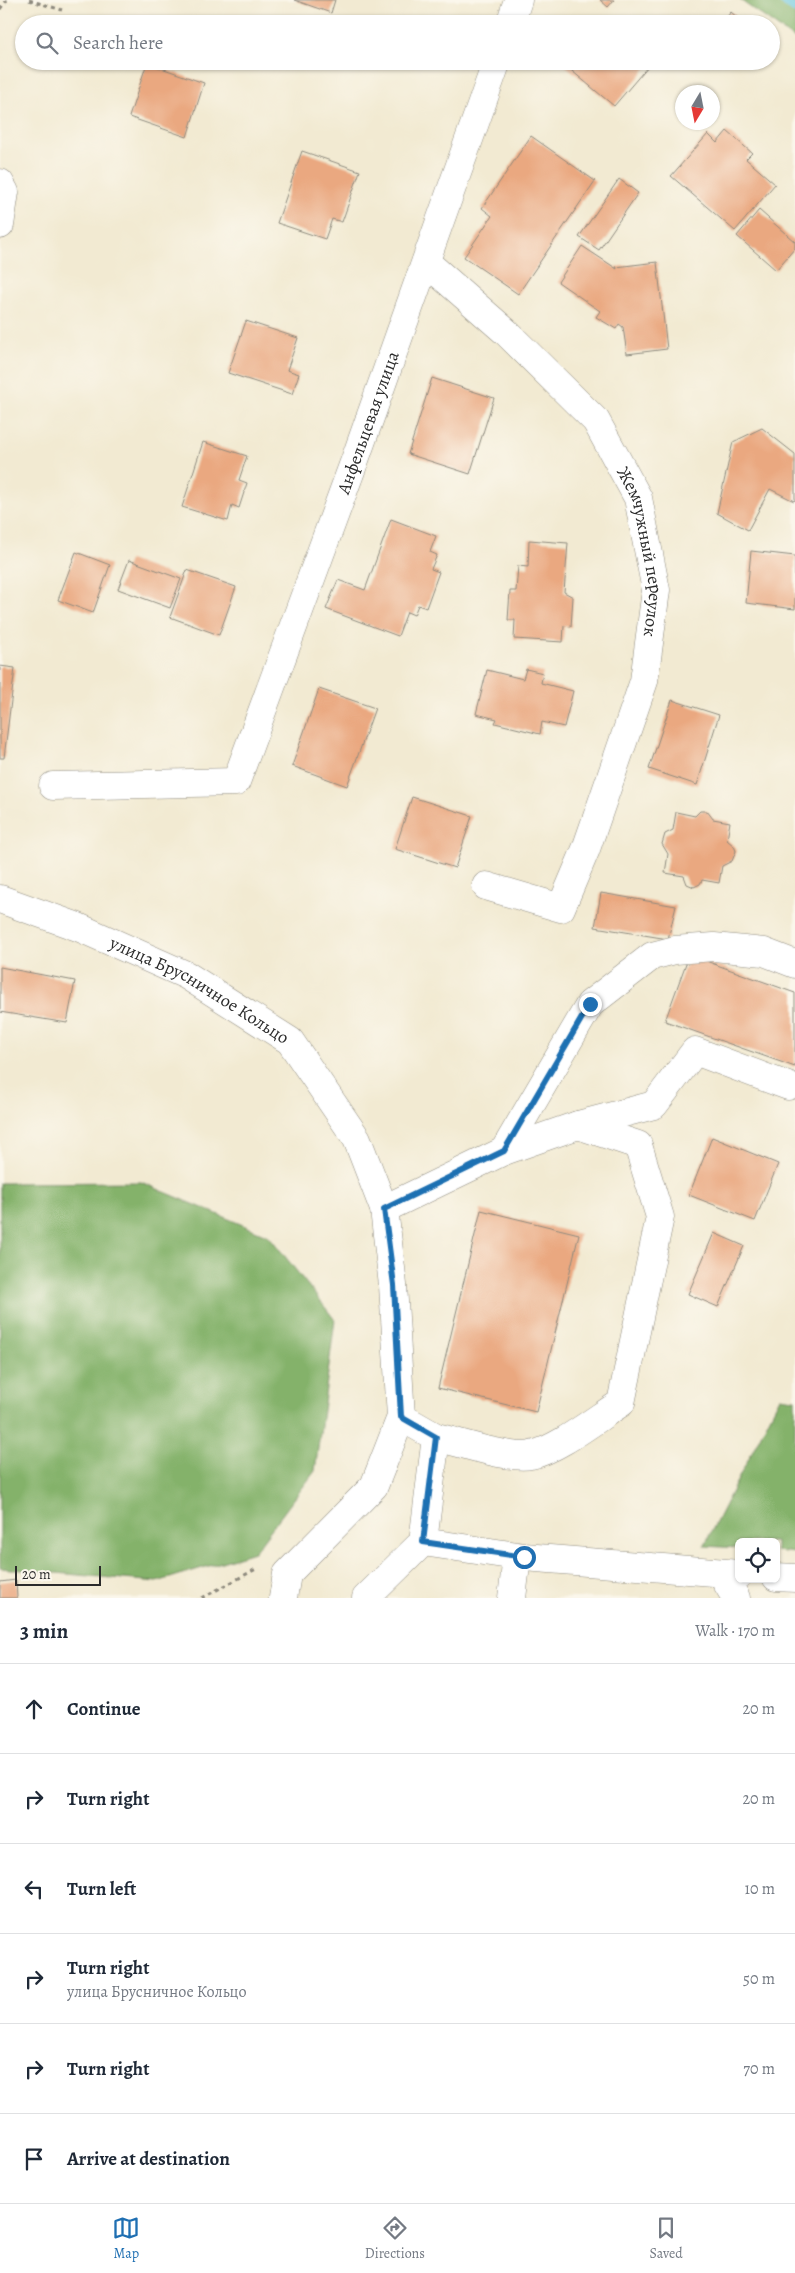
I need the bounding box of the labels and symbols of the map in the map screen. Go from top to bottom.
north arrow [675,85,720,130]
street label: Анфельцевая улица [331,347,405,498]
street label: Жемчужный переулок [611,462,668,638]
street label: улица Брусничное Кольцо [105,930,294,1049]
route end [579,993,602,1016]
route start [513,1546,536,1569]
scale bar [15,1563,101,1586]

